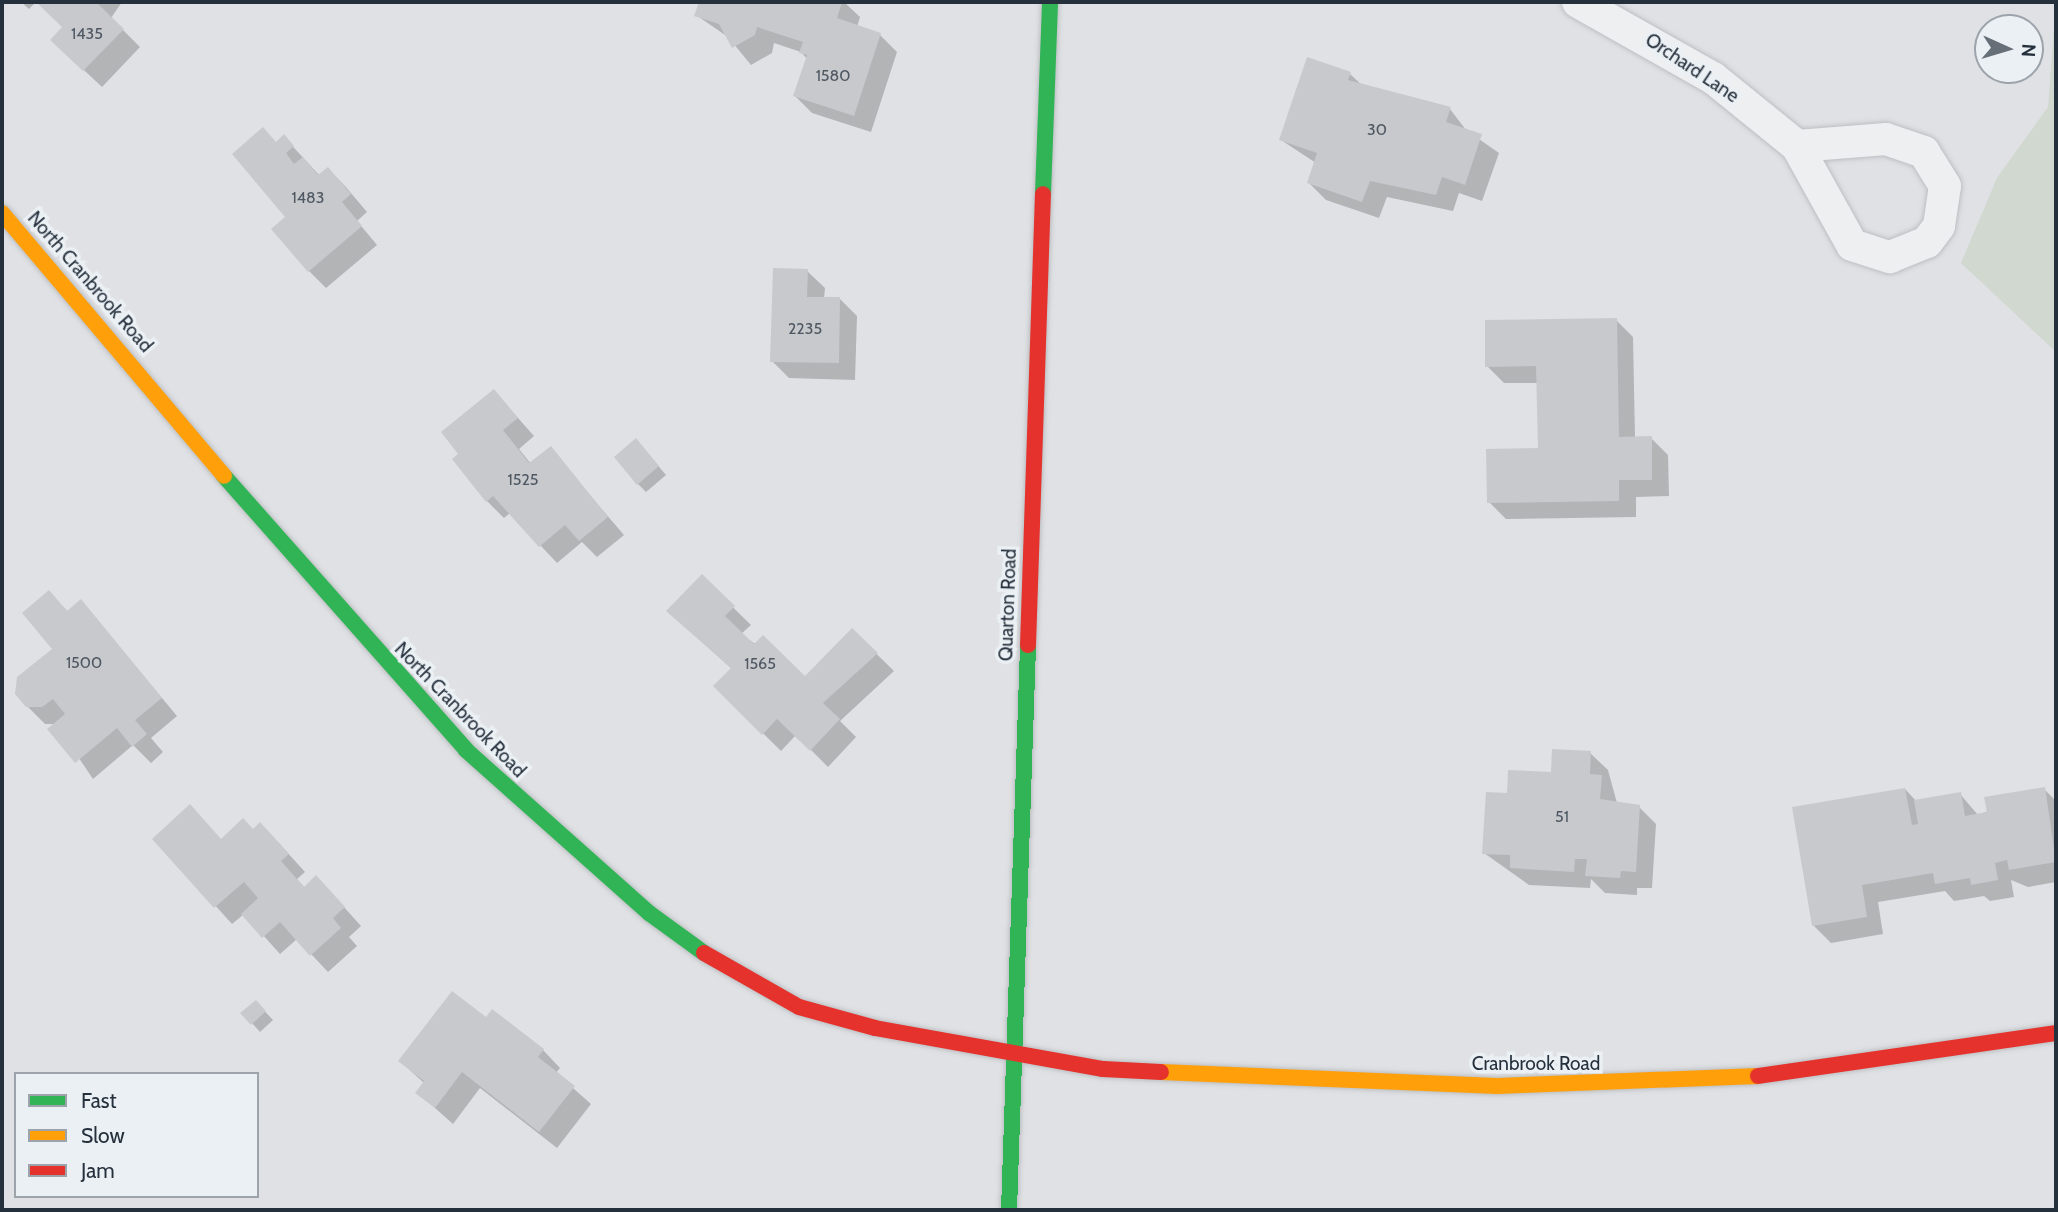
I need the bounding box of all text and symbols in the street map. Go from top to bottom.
north arrow [1974,14,2044,84]
house number: 1435 [71,24,103,44]
street label: Orchard Lane [1641,28,1743,108]
text: N [2017,43,2040,58]
house number: 1580 [816,66,850,86]
house number: 30 [1367,120,1387,140]
house number: 1483 [292,188,324,208]
street label: North Cranbrook Road [23,207,157,357]
house number: 2235 [788,319,822,339]
house number: 1525 [508,470,538,490]
street label: Quarton Road [995,548,1021,662]
street label: North Cranbrook Road [390,638,530,782]
house number: 1500 [66,653,102,673]
house number: 1565 [744,654,776,674]
house number: 51 [1555,807,1569,827]
street label: Cranbrook Road [1472,1053,1600,1075]
legend [14,1072,259,1198]
text: Fast [81,1088,117,1113]
text: Slow [81,1123,125,1148]
text: Jam [81,1158,115,1183]

